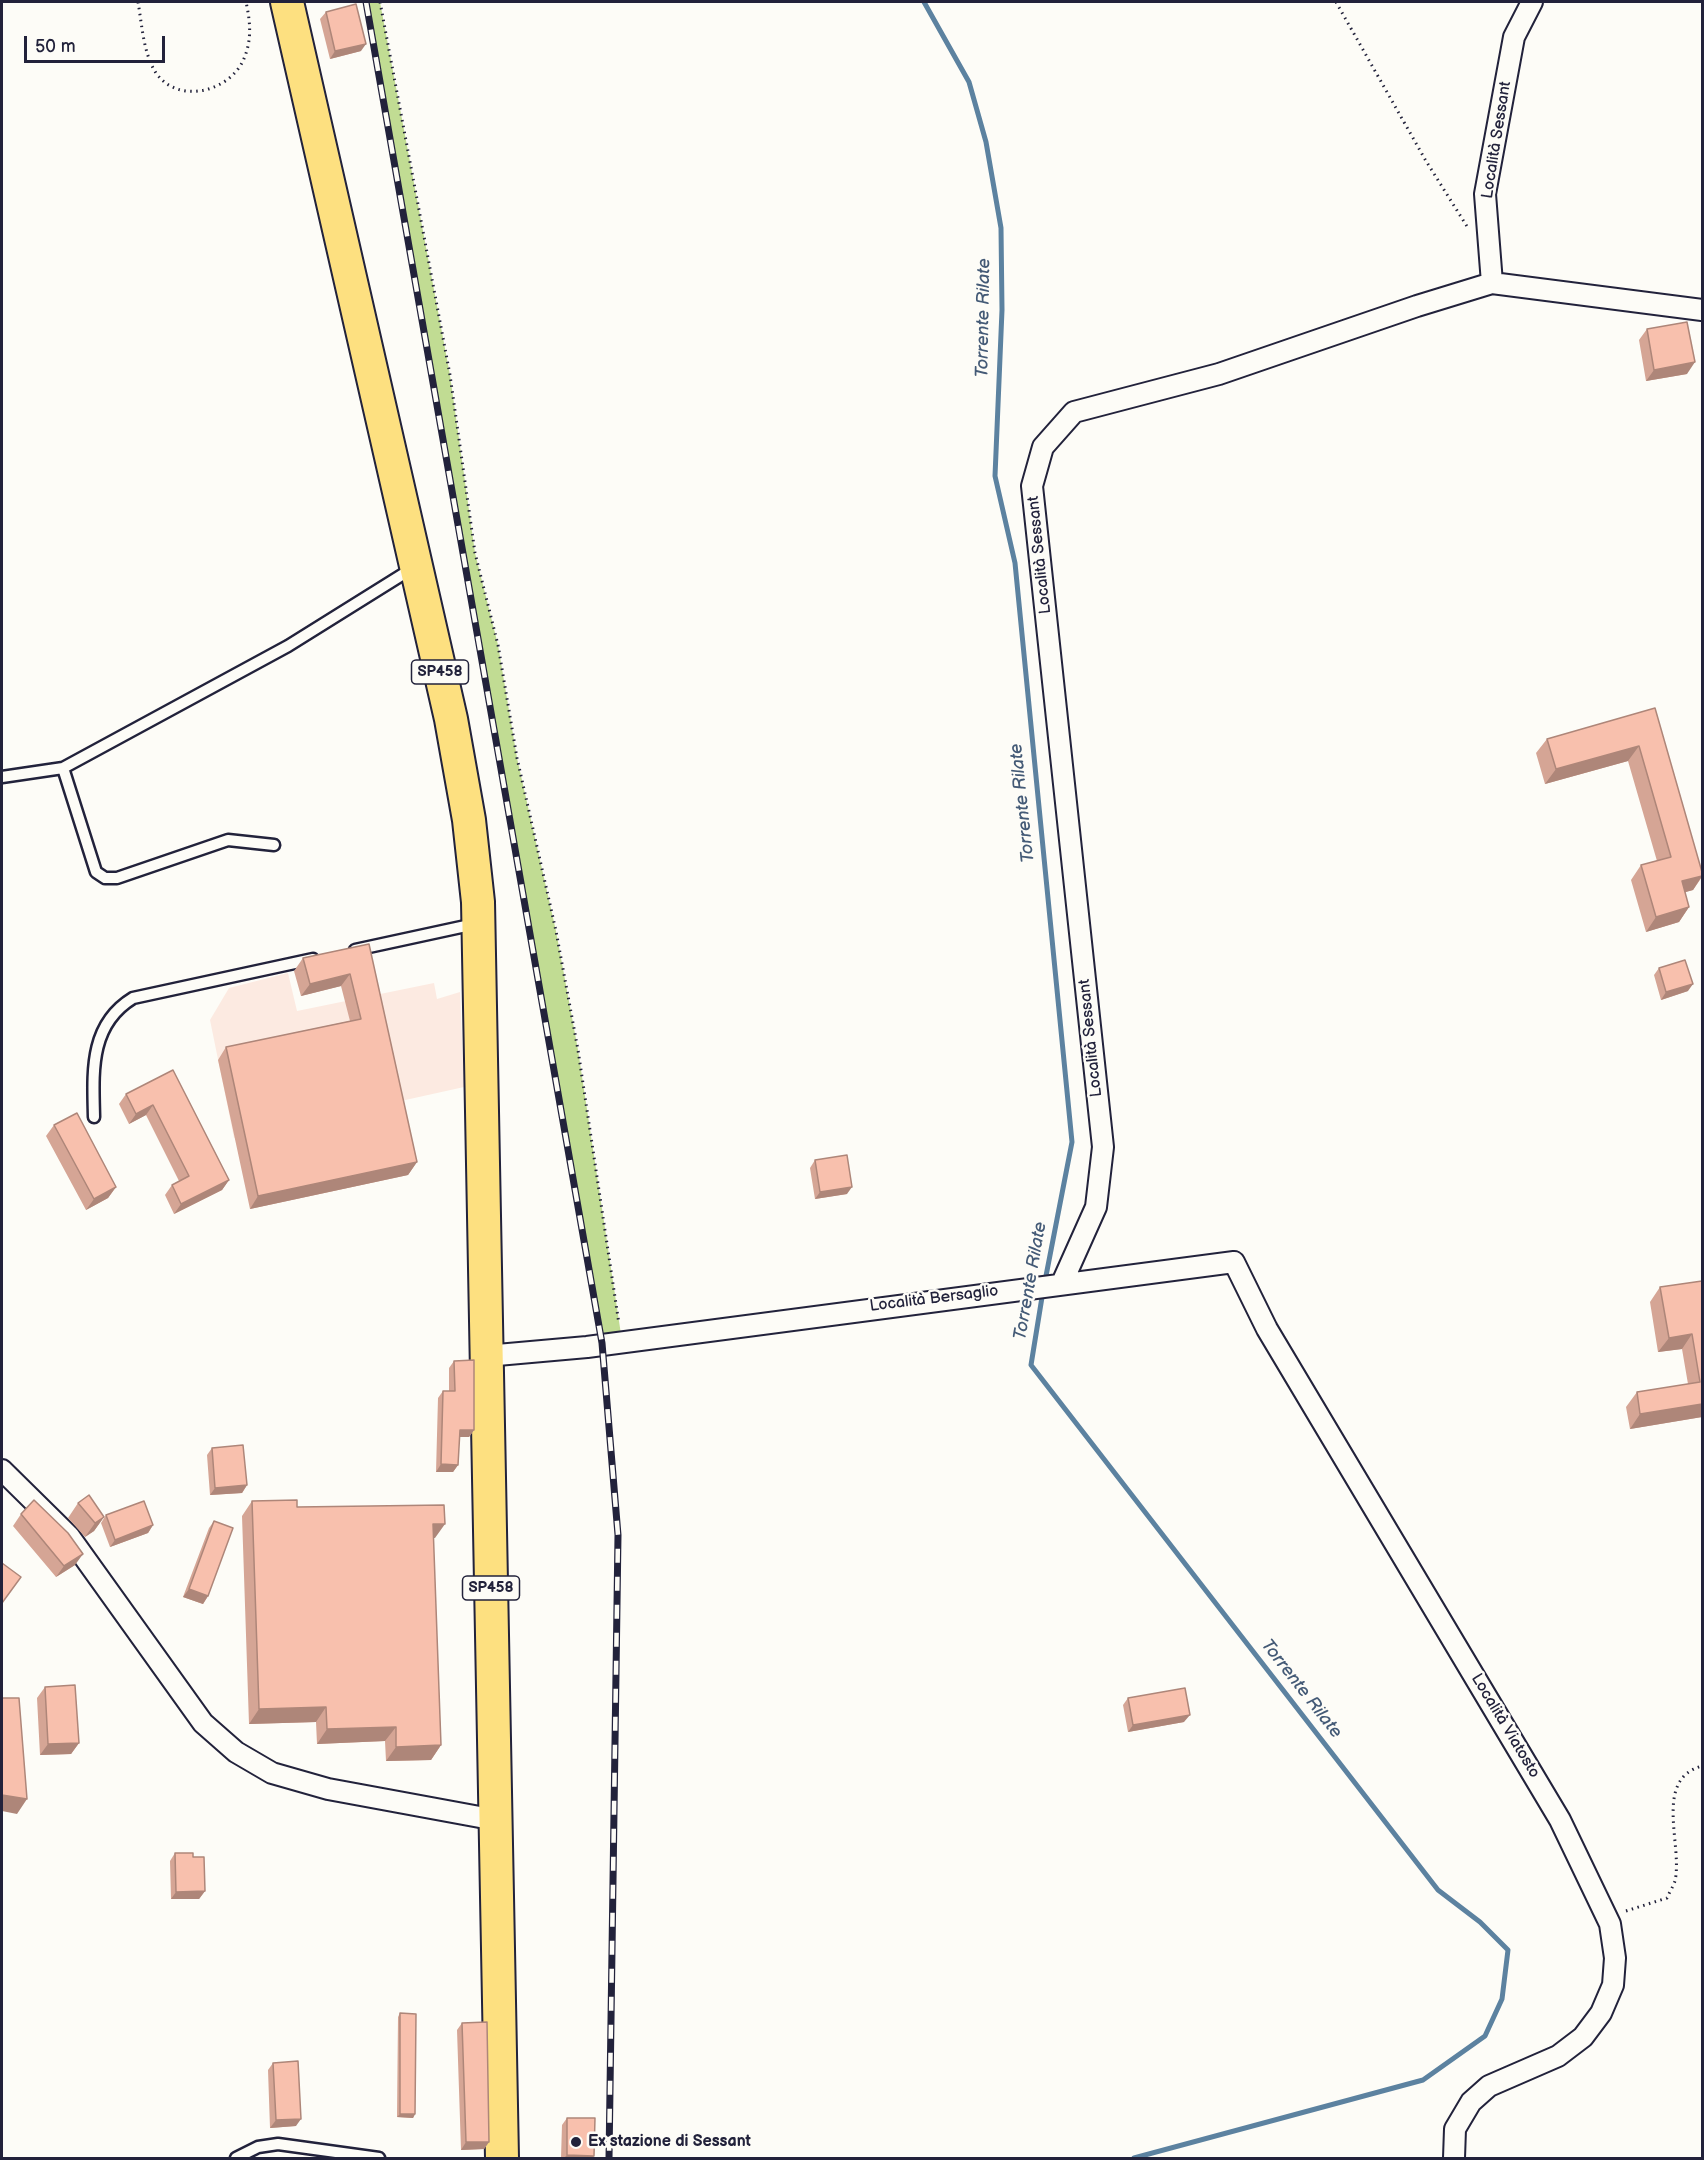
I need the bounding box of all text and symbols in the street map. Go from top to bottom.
scale bar [27,24,168,62]
text: 50 m [35,36,76,57]
street label: Località Sessant [1478,80,1516,200]
water label: Torrente Rilate [972,258,996,378]
street label: Località Sessant [1024,495,1056,615]
road number: SP458 [412,660,468,684]
water label: Torrente Rilate [1006,742,1040,864]
street label: Località Sessant [1075,978,1107,1098]
water label: Torrente Rilate [1010,1220,1052,1342]
street label: Località Bersaglio [869,1282,999,1316]
road number: SP458 [462,1576,520,1600]
water label: Torrente Rilate [1256,1635,1346,1743]
street label: Località Viatosto [1466,1670,1544,1782]
place label: Ex stazione di Sessant [588,2132,751,2152]
marker: Ex stazione di Sessant [569,2135,583,2149]

